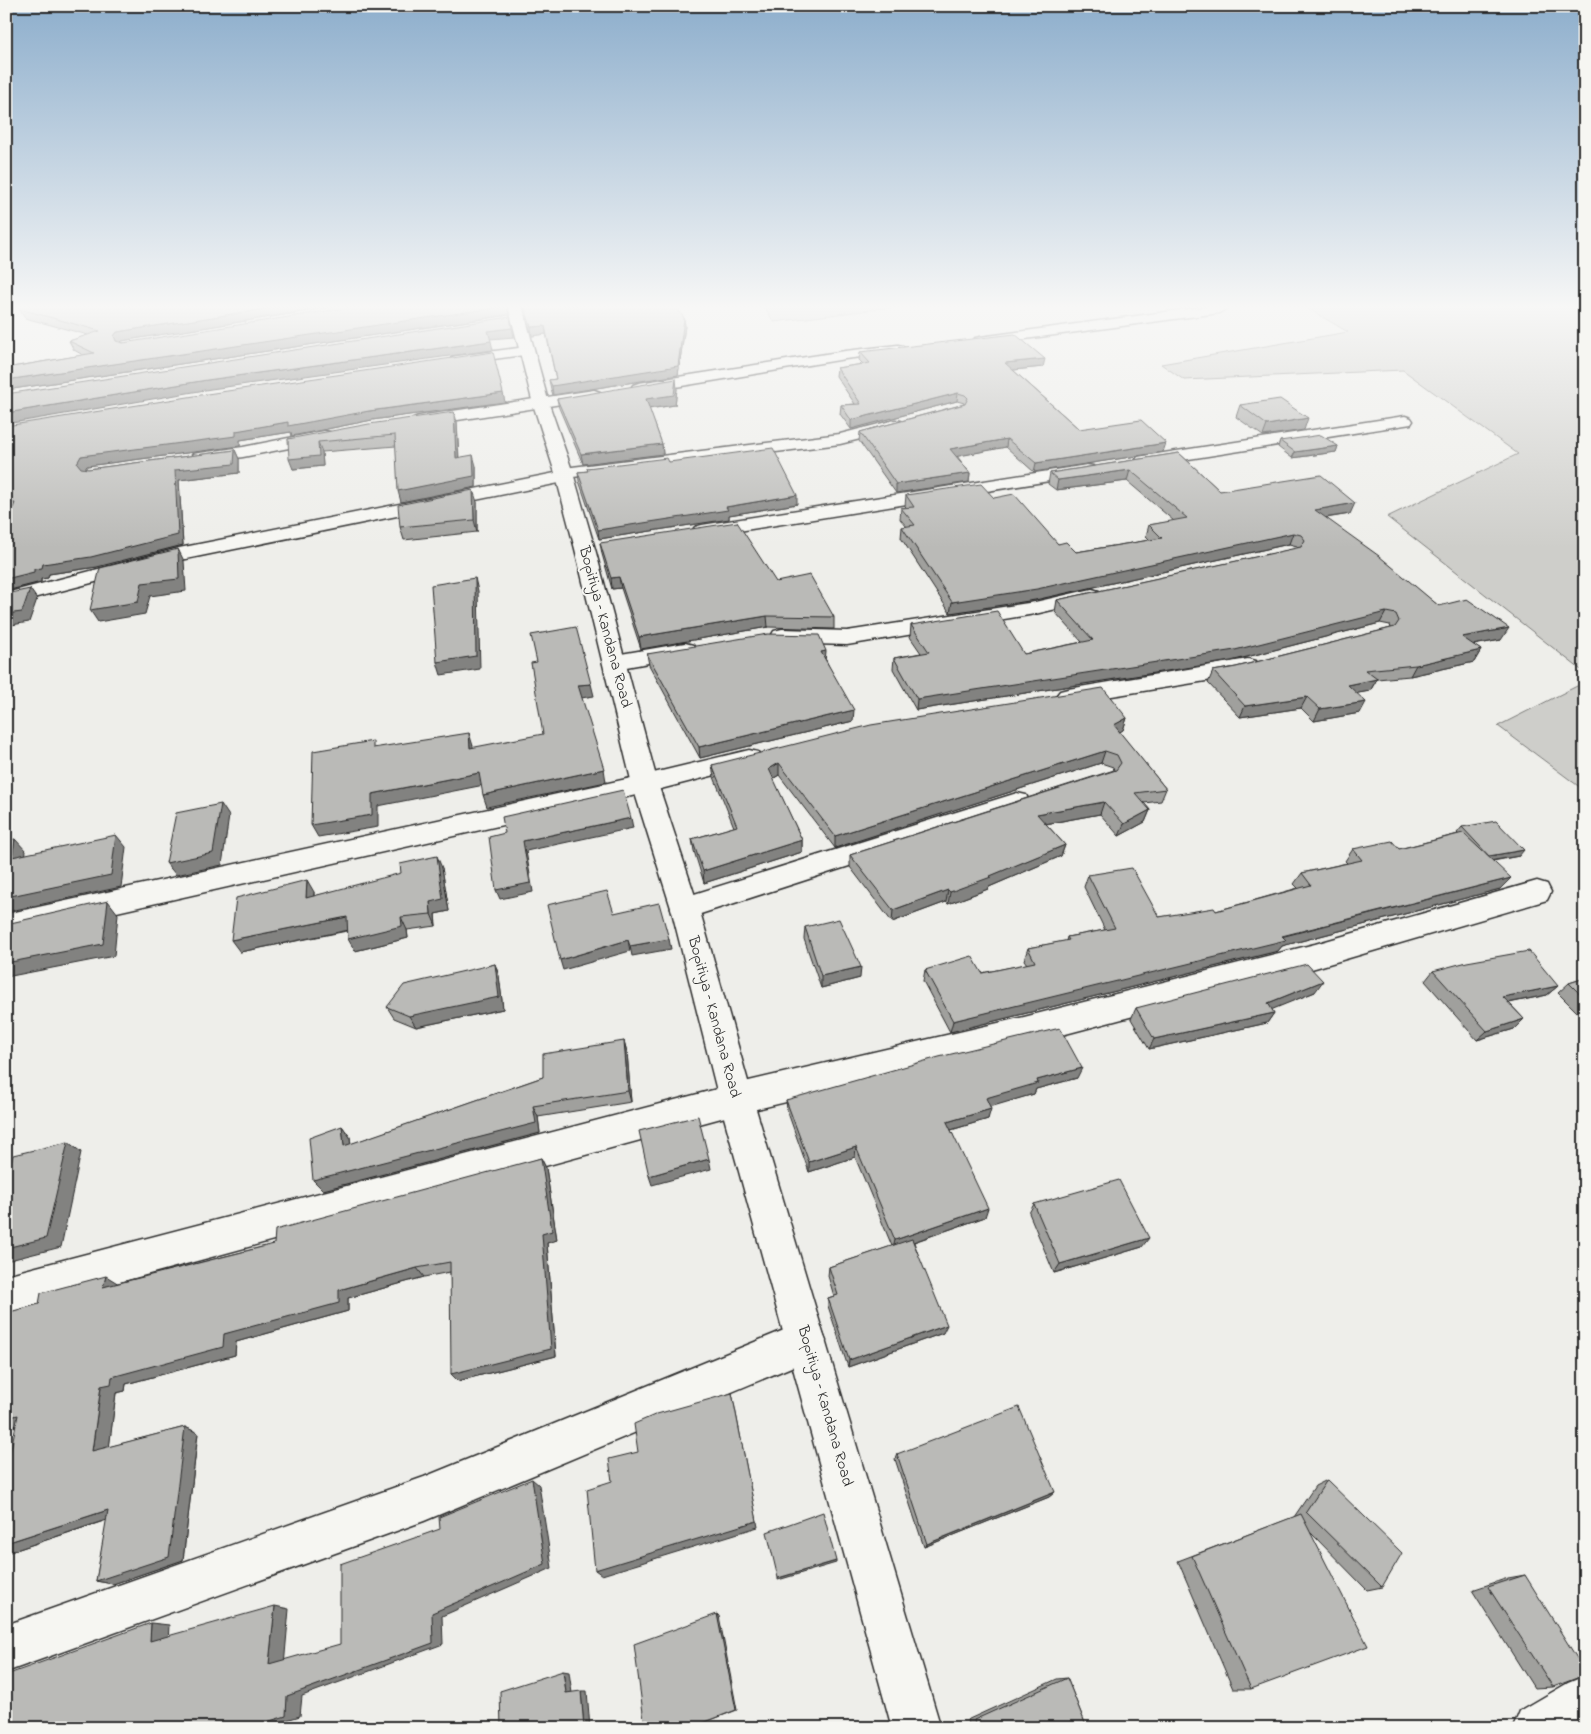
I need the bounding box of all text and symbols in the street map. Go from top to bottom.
street label: Bopitiya – Kandana Road [572,543,638,710]
street label: Bopitiya – Kandana Road [681,933,747,1100]
street label: Bopitiya – Kandana Road [790,1322,859,1489]

